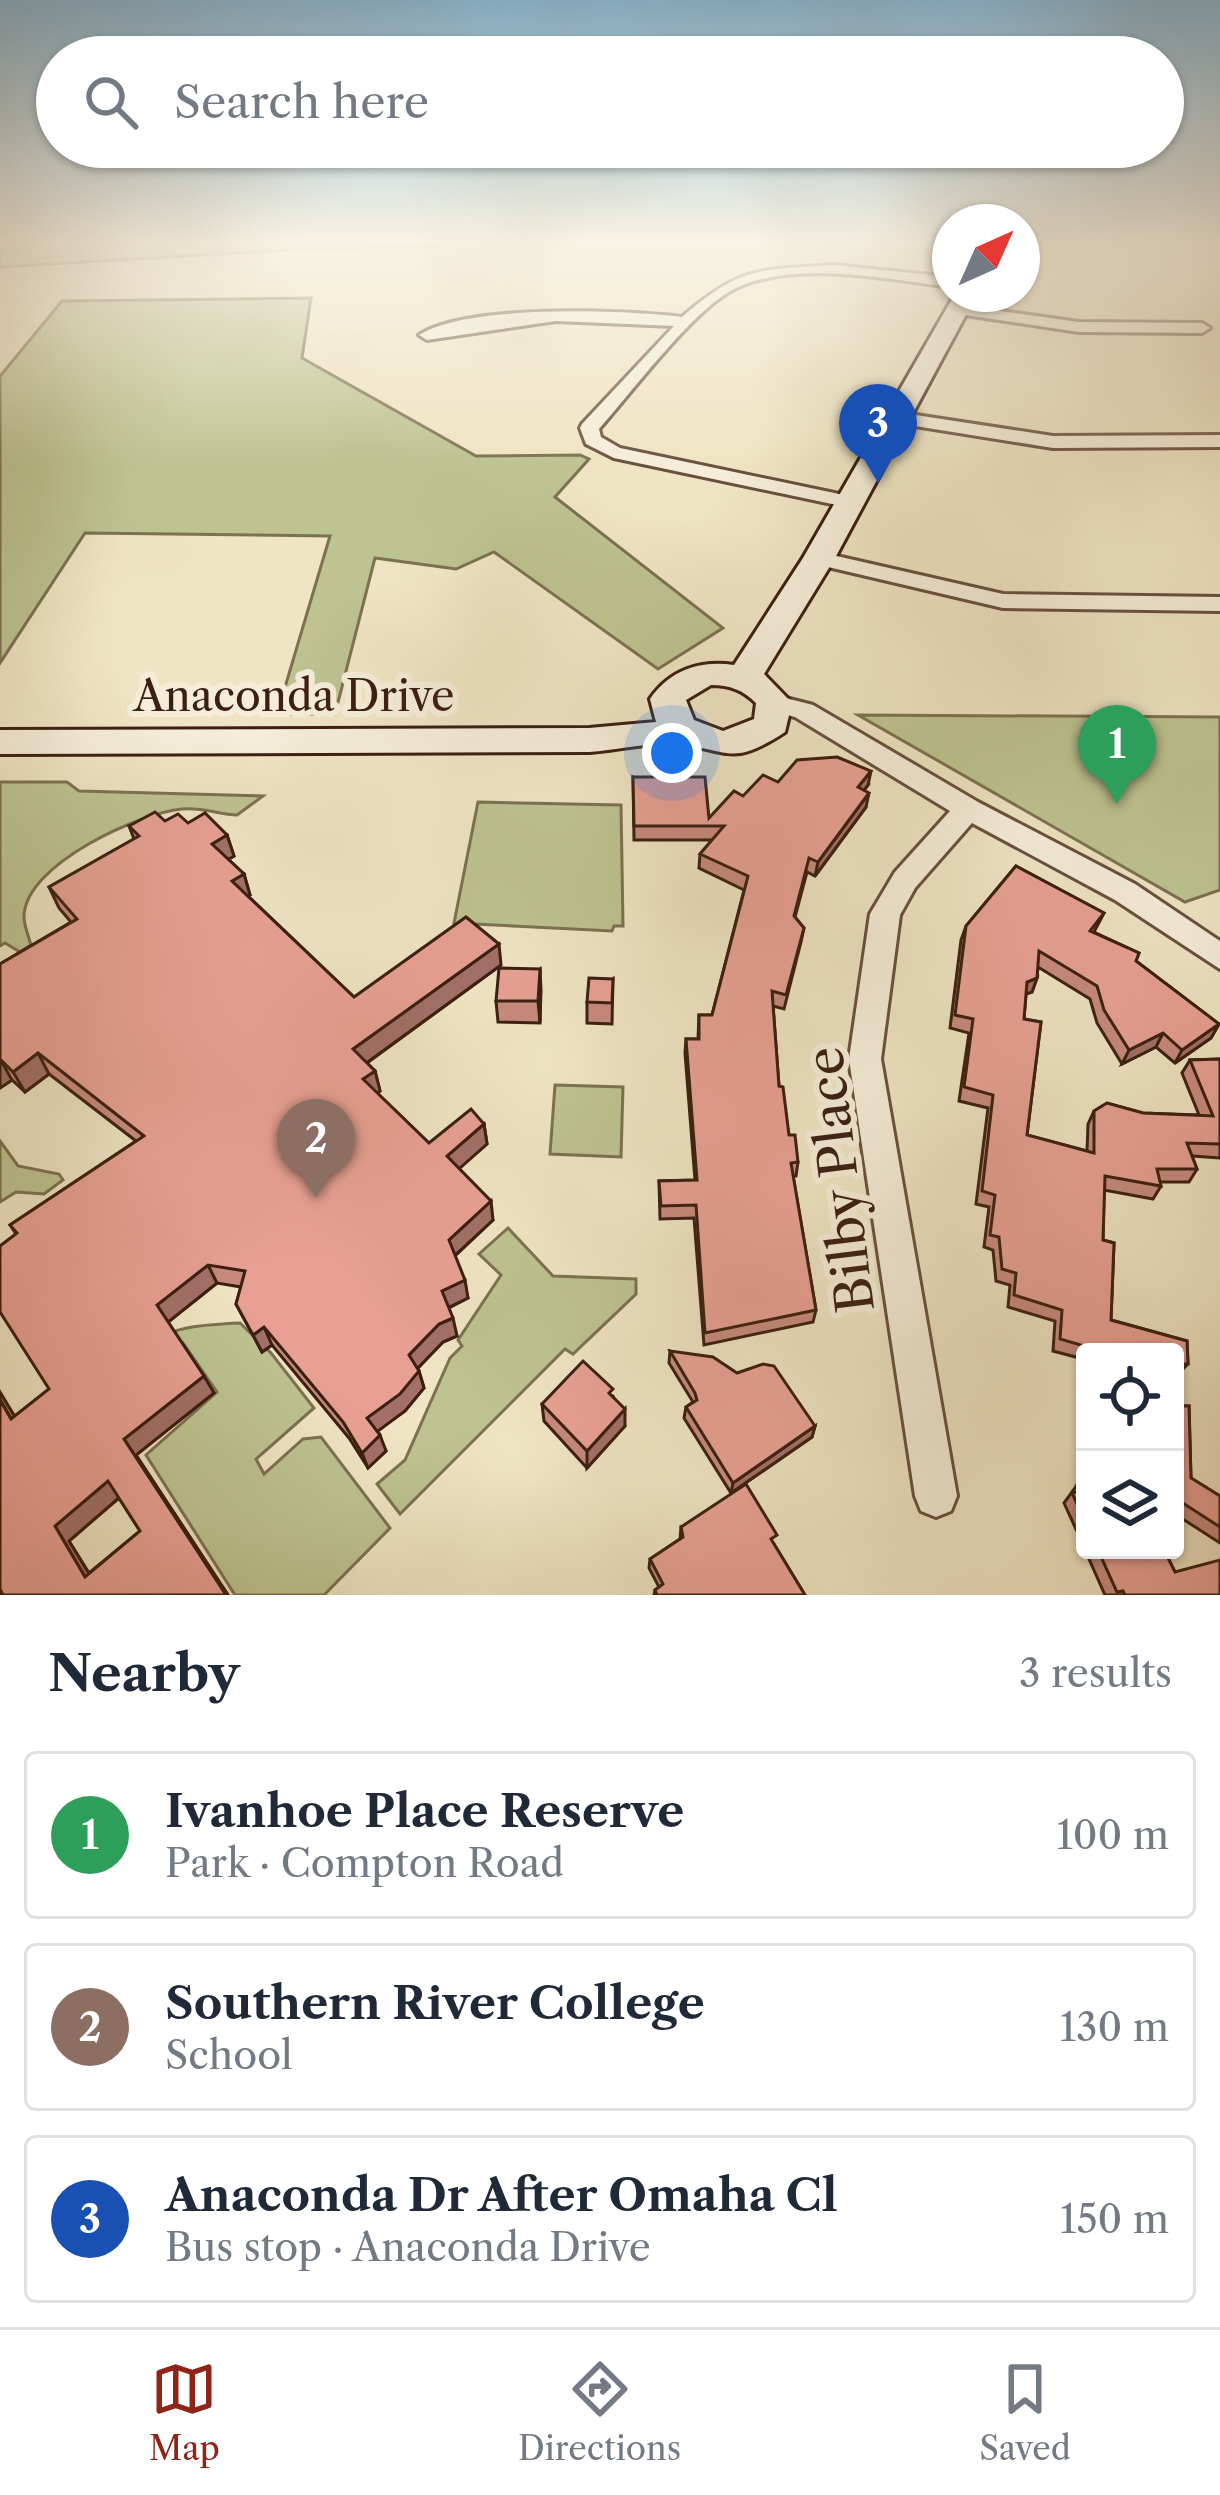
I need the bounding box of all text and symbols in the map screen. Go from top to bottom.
search box [36,36,1184,168]
icon: search [78,69,144,135]
text: Search here [174,74,429,130]
north arrow [932,204,1040,312]
pin: 3 [839,384,917,483]
street label: Anaconda Drive [132,670,455,722]
pin: 1 [1078,705,1156,804]
your location [642,723,702,783]
street label: Bilby Place [793,1044,887,1316]
pin: 2 [277,1099,355,1198]
map controls [1076,1343,1184,1559]
button: locate [1076,1343,1184,1451]
button: layers [1076,1451,1184,1559]
text: Nearby [48,1642,240,1704]
text: 3 results [1019,1649,1172,1697]
text: Ivanhoe Place Reserve [165,1783,684,1839]
text: 1 [81,1811,99,1859]
text: 100 m [1056,1811,1169,1859]
text: Park · Compton Road [165,1839,564,1887]
text: Southern River College [165,1975,705,2031]
text: 2 [78,2003,102,2051]
text: 130 m [1060,2003,1169,2051]
text: School [165,2031,293,2079]
text: Anaconda Dr After Omaha Cl [165,2167,838,2223]
text: 3 [79,2195,101,2243]
text: 150 m [1060,2195,1169,2243]
text: Bus stop · Anaconda Drive [165,2223,651,2271]
tab: Map [149,2356,220,2469]
tab: Directions [518,2356,681,2469]
tab: Saved [979,2356,1071,2469]

